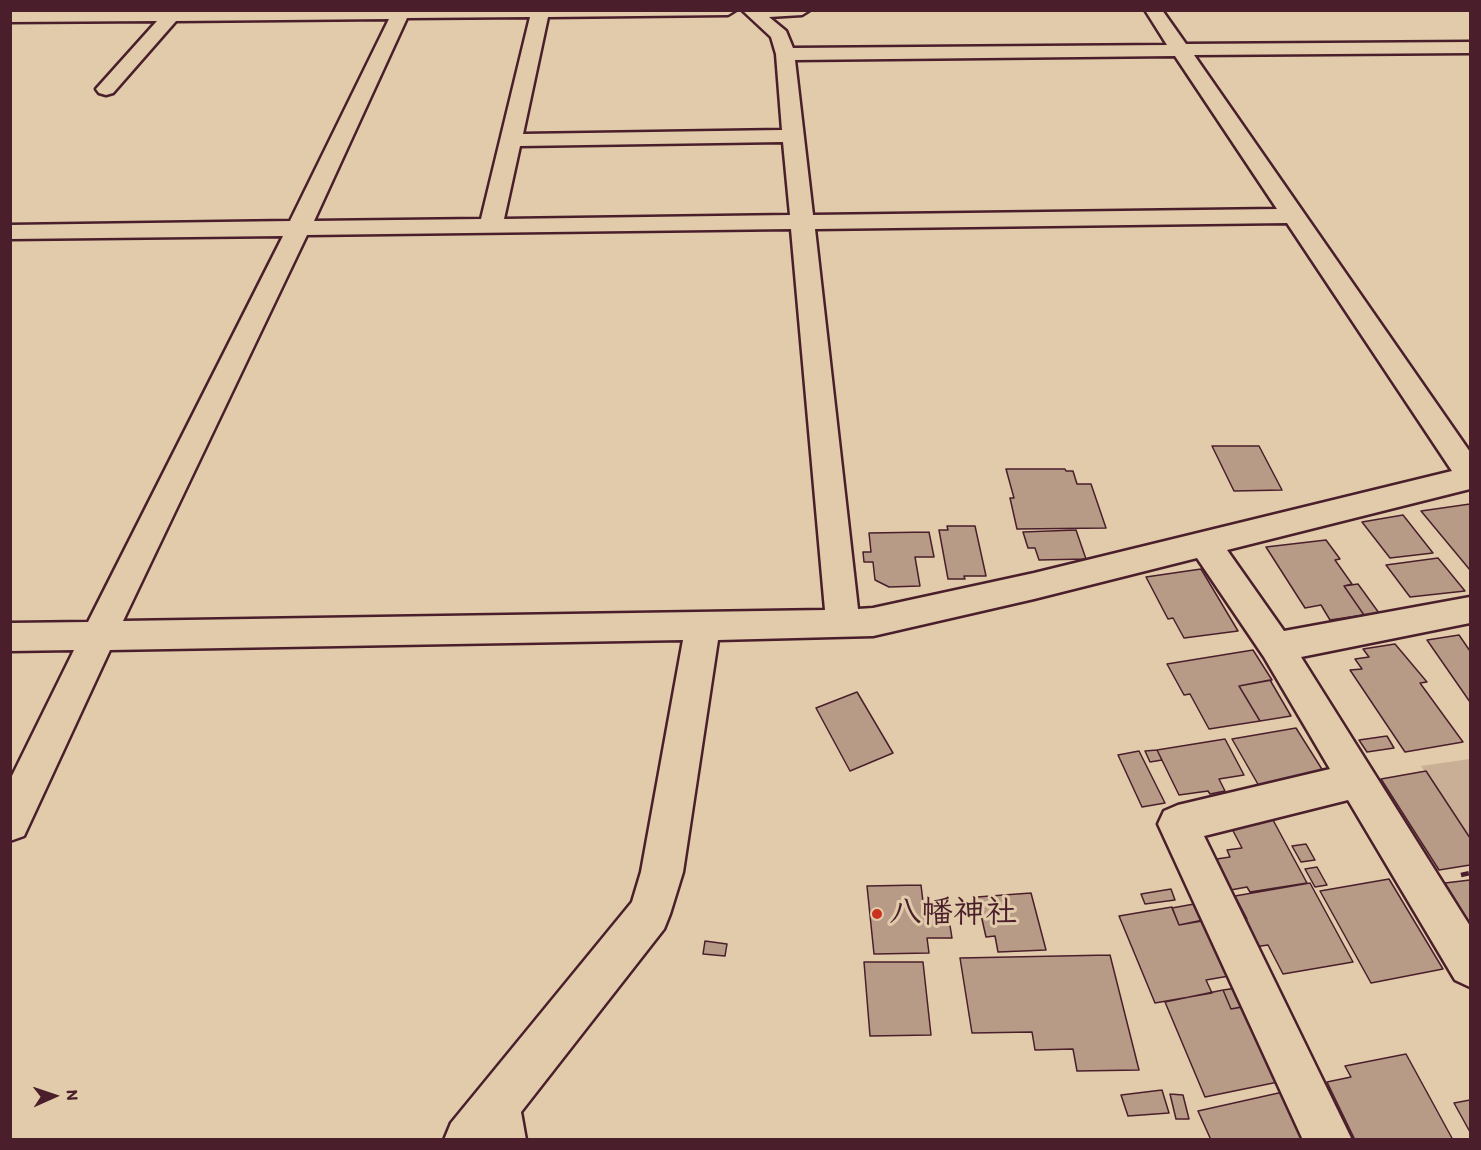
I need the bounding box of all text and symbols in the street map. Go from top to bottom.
place label: 八幡神社 [889,895,1017,933]
marker: 八幡神社 [870,907,884,921]
north arrow [24,1066,84,1126]
text: N [63,1089,82,1101]

